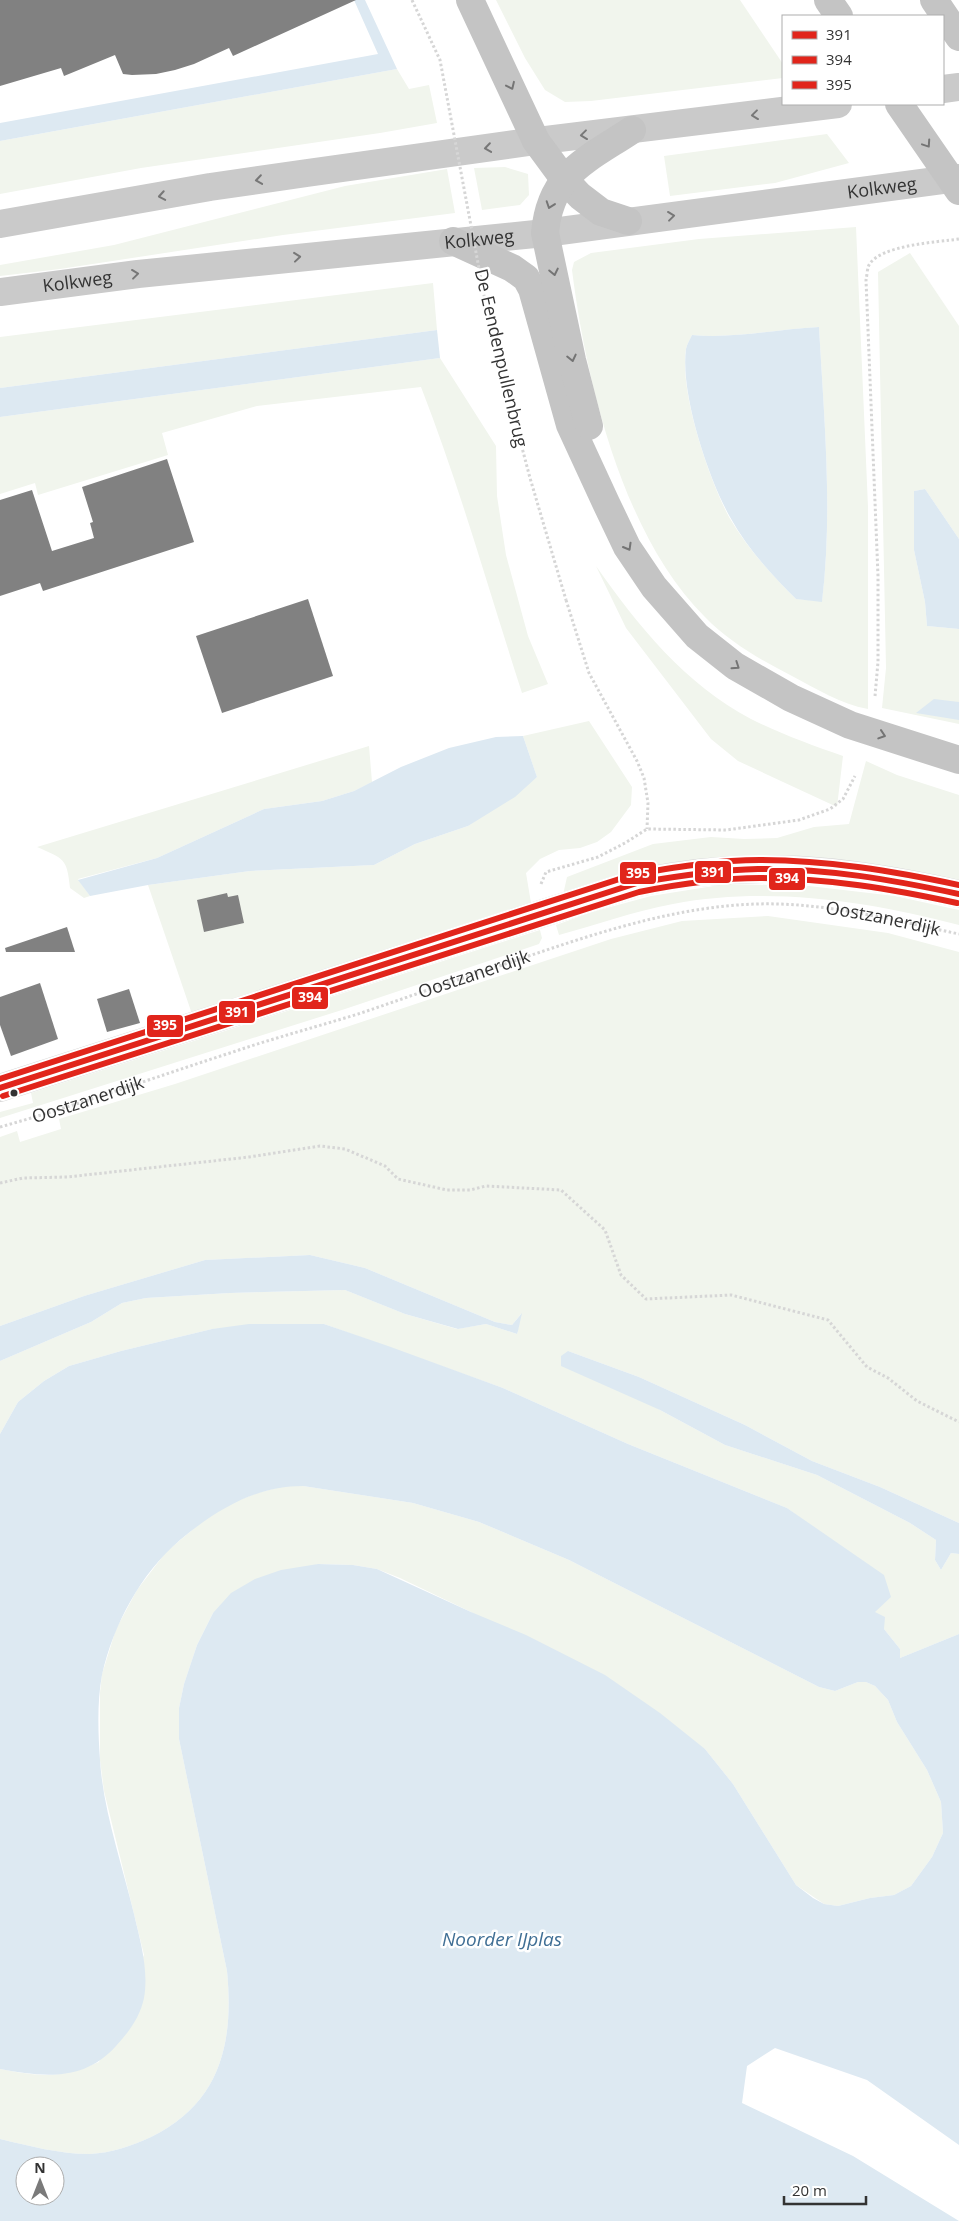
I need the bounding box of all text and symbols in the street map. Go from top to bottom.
legend [782,15,944,105]
text: 391 [826,24,852,44]
text: 394 [826,49,852,69]
text: 395 [826,74,852,94]
one-way arrow [505,81,515,90]
one-way arrow [751,109,759,120]
one-way arrow [580,129,588,140]
one-way arrow [921,138,930,148]
one-way arrow [483,142,491,153]
street label: Kolkweg [846,171,918,204]
one-way arrow [254,174,262,185]
one-way arrow [158,190,166,200]
one-way arrow [546,200,556,208]
one-way arrow [667,211,675,222]
street label: Kolkweg [443,223,515,254]
one-way arrow [293,252,301,263]
street label: Kolkweg [41,264,114,297]
street label: De Eendenpullenbrug [470,266,534,450]
one-way arrow [548,267,558,276]
one-way arrow [131,269,139,280]
one-way arrow [566,353,576,362]
one-way arrow [622,541,632,550]
one-way arrow [730,660,740,669]
one-way arrow [878,729,886,739]
line badge: 391 [694,860,732,884]
line badge: 395 [619,861,657,885]
text: 391 [701,862,725,881]
text: 395 [626,863,650,882]
line badge: 394 [768,867,806,891]
text: 394 [775,868,799,887]
street label: Oostzanerdijk [824,895,943,941]
street label: Oostzanerdijk [415,943,533,1003]
line badge: 394 [291,986,329,1010]
text: 394 [298,987,322,1006]
line badge: 391 [218,1000,256,1024]
text: 391 [225,1002,249,1021]
line badge: 395 [146,1014,184,1038]
text: 395 [153,1015,177,1034]
street label: Oostzanerdijk [29,1069,147,1128]
unlabelled marker [9,1088,19,1098]
water label: Noorder IJplas [442,1926,562,1952]
north arrow [15,2156,65,2206]
text: N [34,2158,46,2177]
scale bar [784,2174,866,2206]
text: 20 m [792,2180,827,2200]

